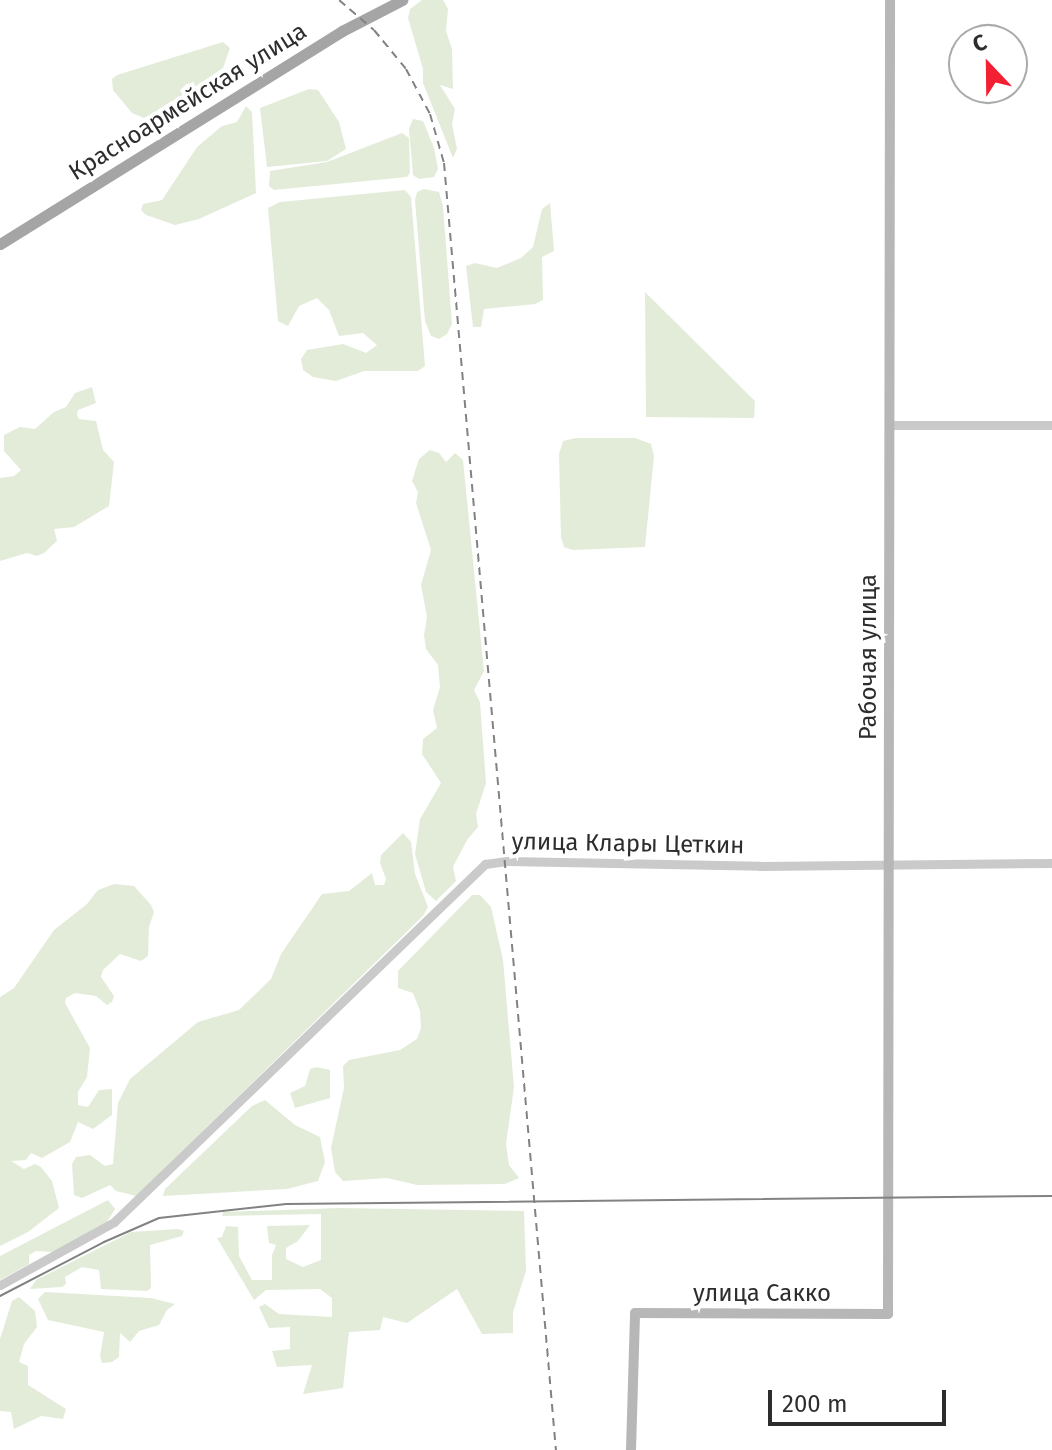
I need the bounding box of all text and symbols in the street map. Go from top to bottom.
street label: Красноармейская улица [64,17,312,187]
north arrow [948,24,1028,104]
text: С [969,28,990,58]
street label: Рабочая улица [855,574,883,740]
street label: улица Клары Цеткин [511,828,745,860]
street label: улица Сакко [693,1280,831,1308]
scale bar [772,1374,950,1424]
text: 200 m [782,1390,848,1418]

